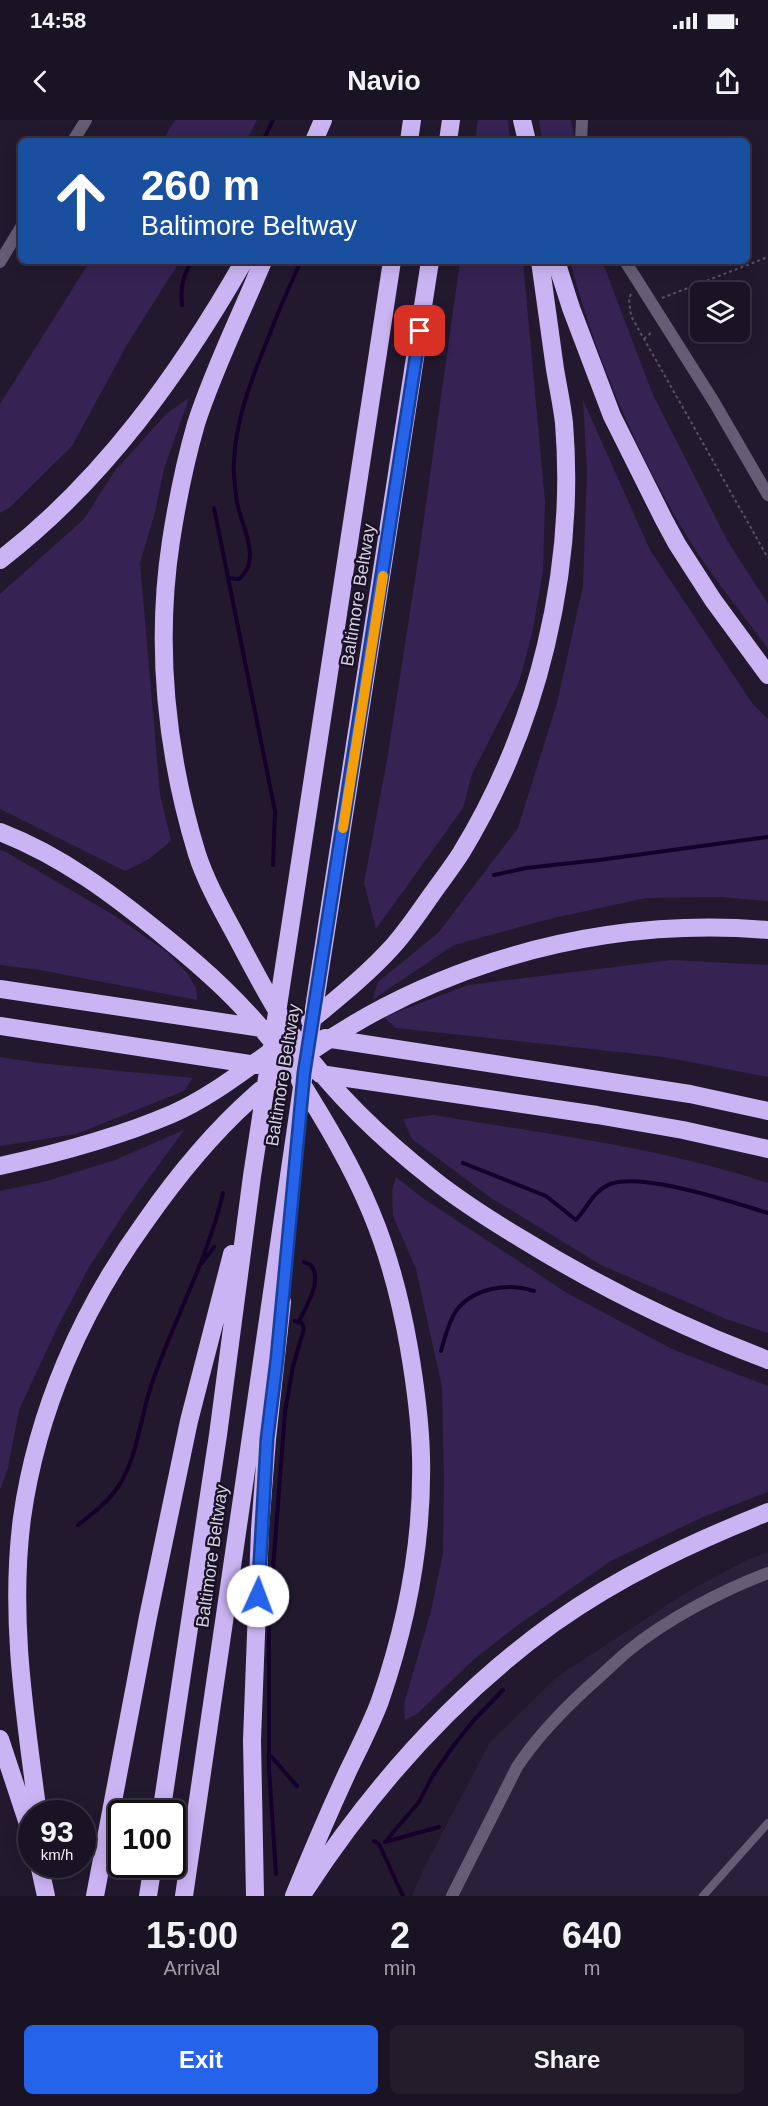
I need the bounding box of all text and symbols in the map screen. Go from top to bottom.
text: 14:58 [30,8,86,33]
icon: back [24,65,57,98]
icon: share [711,65,744,98]
text: Navio [347,66,421,96]
icon: ahead [42,162,120,240]
text: 260 m [141,162,260,209]
text: Baltimore Beltway [141,211,357,241]
map controls [690,282,750,342]
button: layers [690,282,750,342]
pin [394,305,445,356]
icon: arrive [403,314,436,347]
street label: Baltimore Beltway [337,522,379,668]
street label: Baltimore Beltway [262,1002,304,1148]
street label: Baltimore Beltway [192,1483,232,1629]
position arrow [226,1564,290,1628]
speed limit sign: 100 [108,1800,186,1878]
text: 93 [40,1815,74,1848]
text: km/h [41,1846,73,1863]
text: 15:00 [146,1915,238,1956]
text: 2 [390,1915,410,1956]
text: 640 [562,1915,622,1956]
text: Arrival [164,1957,220,1979]
text: min [384,1957,416,1979]
text: m [584,1957,600,1979]
button: Exit [24,2025,378,2094]
button: Share [390,2025,744,2094]

